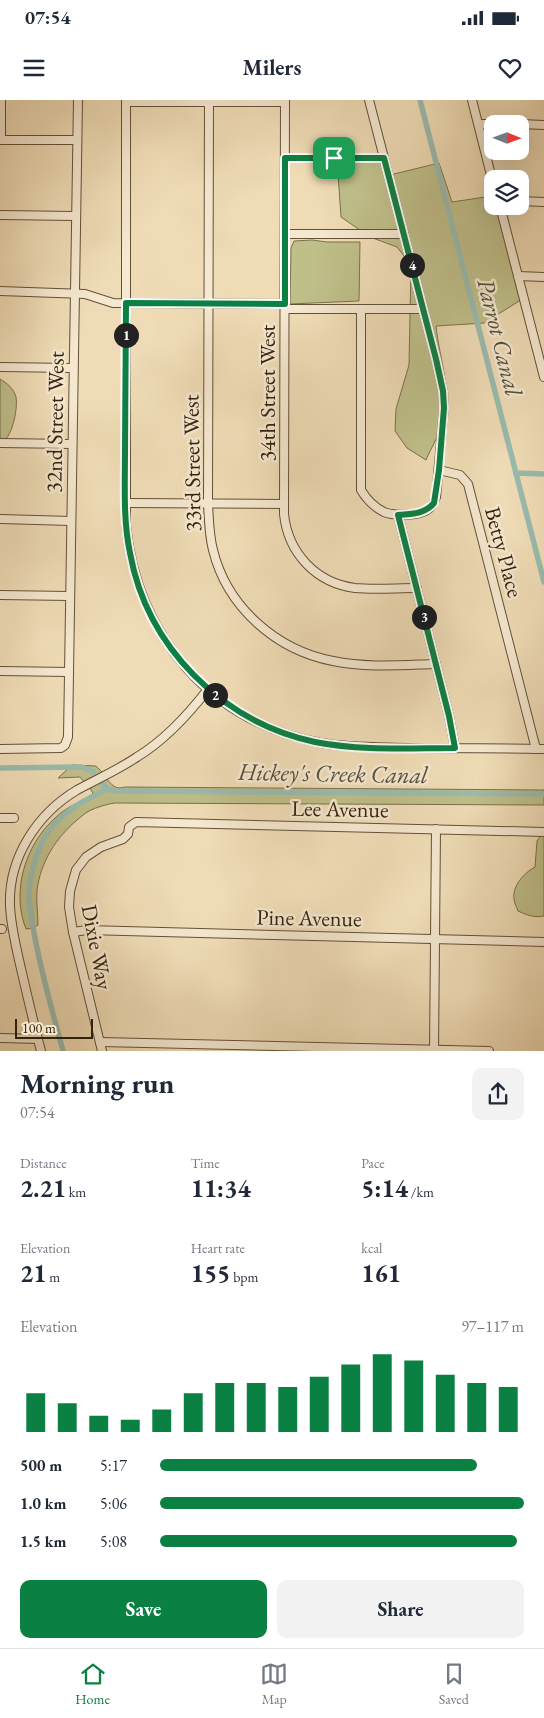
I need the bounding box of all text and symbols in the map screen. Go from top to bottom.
text: 07:54 [25,5,71,30]
text: Milers [243,53,301,82]
icon: menu [20,54,48,82]
icon: heart [496,54,524,82]
north arrow [484,115,529,160]
map controls [484,115,529,215]
pin [313,137,355,179]
icon: arrive [320,144,348,172]
button: layers [484,170,529,215]
pin: 4 [400,252,424,278]
text: 4 [409,256,416,274]
water label: Parrot Canal [470,275,530,400]
pin: 1 [114,322,138,348]
street label: 34th Street West [253,324,282,462]
text: 1 [123,326,130,344]
street label: 32nd Street West [39,351,71,493]
street label: 33rd Street West [176,394,208,532]
street label: Betty Place [478,503,530,601]
pin: 3 [412,604,436,630]
text: 3 [421,608,428,626]
pin: 2 [202,682,228,708]
text: 2 [212,686,219,704]
water label: Hickey's Creek Canal [237,756,429,790]
street label: Lee Avenue [291,794,389,824]
street label: Dixie Way [75,902,120,992]
street label: Pine Avenue [256,903,362,933]
scale bar [15,1016,92,1039]
text: 100 m [22,1019,56,1037]
text: Morning run [20,1065,174,1101]
button: share [472,1068,524,1120]
text: 07:54 [20,1102,55,1123]
text: Distance [20,1154,67,1172]
text: Time [191,1154,220,1172]
text: Pace [361,1154,385,1172]
text: 2.21 [20,1172,66,1204]
text: 11:34 [191,1172,251,1204]
text: 5:14 [361,1172,408,1204]
text: km [66,1183,86,1201]
text: /km [408,1183,434,1201]
text: Elevation [20,1239,70,1257]
text: Heart rate [191,1239,245,1257]
text: kcal [361,1239,382,1257]
text: 21 [20,1257,46,1289]
text: 155 [191,1257,230,1289]
text: 161 [361,1257,401,1289]
text: m [46,1268,60,1286]
text: bpm [230,1268,259,1286]
text: Elevation [20,1316,78,1337]
text: 97–117 m [461,1316,524,1337]
text: 500 m [20,1455,62,1476]
text: 5:17 [100,1455,127,1476]
text: 1.0 km [20,1493,66,1514]
text: 5:06 [100,1493,127,1514]
text: 1.5 km [20,1531,66,1552]
text: 5:08 [100,1531,127,1552]
button: Save [20,1580,267,1638]
button: Share [277,1580,524,1638]
tab: Home [75,1660,110,1708]
tab: Map [260,1660,288,1708]
tab: Saved [439,1660,469,1708]

